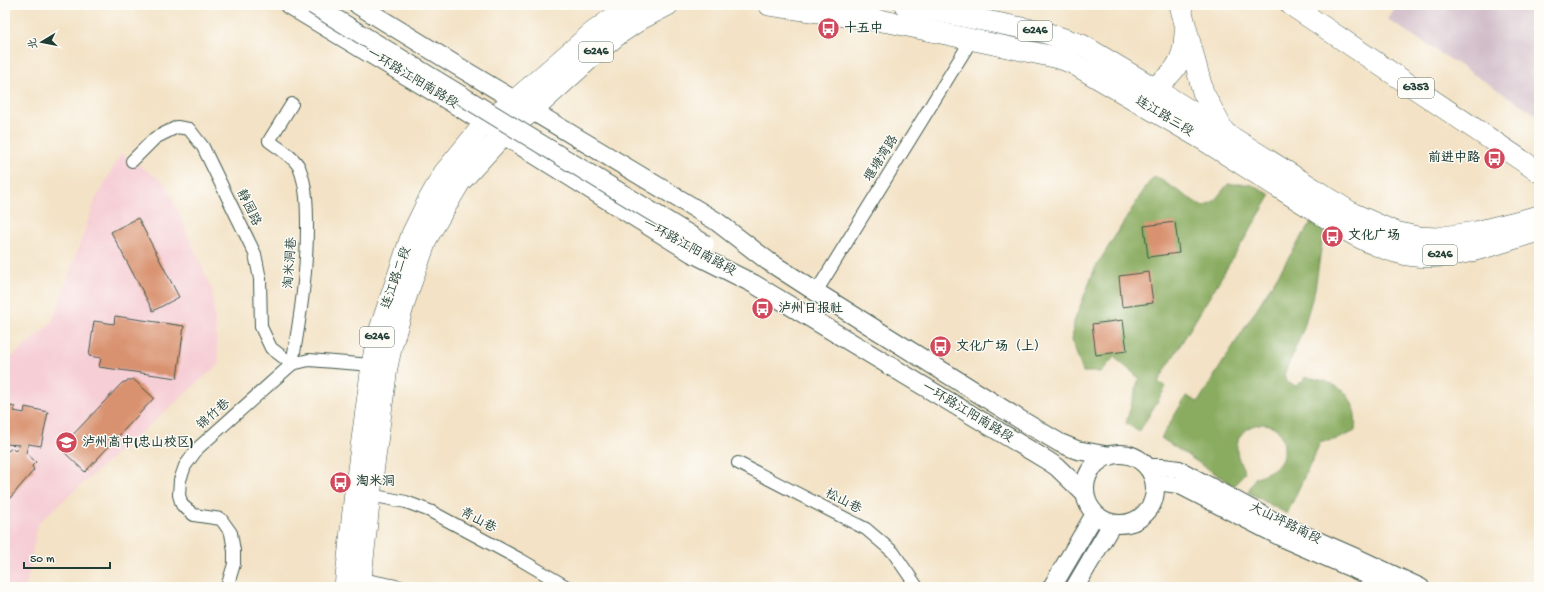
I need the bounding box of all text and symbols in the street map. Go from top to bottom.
bus stop icon: 十五中 [816,16,842,42]
place label: 十五中 [844,21,883,37]
road number: G246 [1018,21,1052,41]
north arrow [22,22,62,62]
text: 北 [27,37,41,50]
road number: G246 [579,42,613,62]
street label: 一环路江阳南路段 [364,45,461,112]
road number: G353 [1398,78,1434,98]
street label: 连江路三段 [1132,93,1196,140]
street label: 堰塘湾路 [861,132,902,185]
bus stop icon: 前进中路 [1482,145,1508,171]
place label: 前进中路 [1428,150,1480,166]
street label: 静园路 [233,187,264,229]
street label: 一环路江阳南路段 [640,215,739,280]
bus stop icon: 文化广场 [1319,223,1345,249]
place label: 文化广场 [1348,228,1400,244]
street label: 淘米洞巷 [281,236,300,289]
street label: 连江路二段 [378,244,415,311]
road number: G246 [1423,245,1457,265]
bus stop icon: 泸州日报社 [749,296,775,322]
place label: 泸州日报社 [778,301,843,317]
road number: G246 [360,327,394,347]
bus stop icon: 文化广场（上） [927,334,953,360]
place label: 文化广场（上） [956,339,1047,355]
street label: 一环路江阳南路段 [919,379,1016,446]
street label: 锦竹巷 [194,396,234,433]
school or university icon: 泸州高中(忠山校区) [54,430,80,456]
place label: 泸州高中(忠山校区) [82,435,193,451]
bus stop icon: 淘米洞 [328,469,354,495]
place label: 淘米洞 [356,474,395,490]
street label: 松山巷 [822,486,864,518]
street label: 大山坪路南段 [1247,499,1324,548]
street label: 青山巷 [457,504,499,537]
scale bar [24,544,110,570]
text: 50 m [30,553,55,567]

